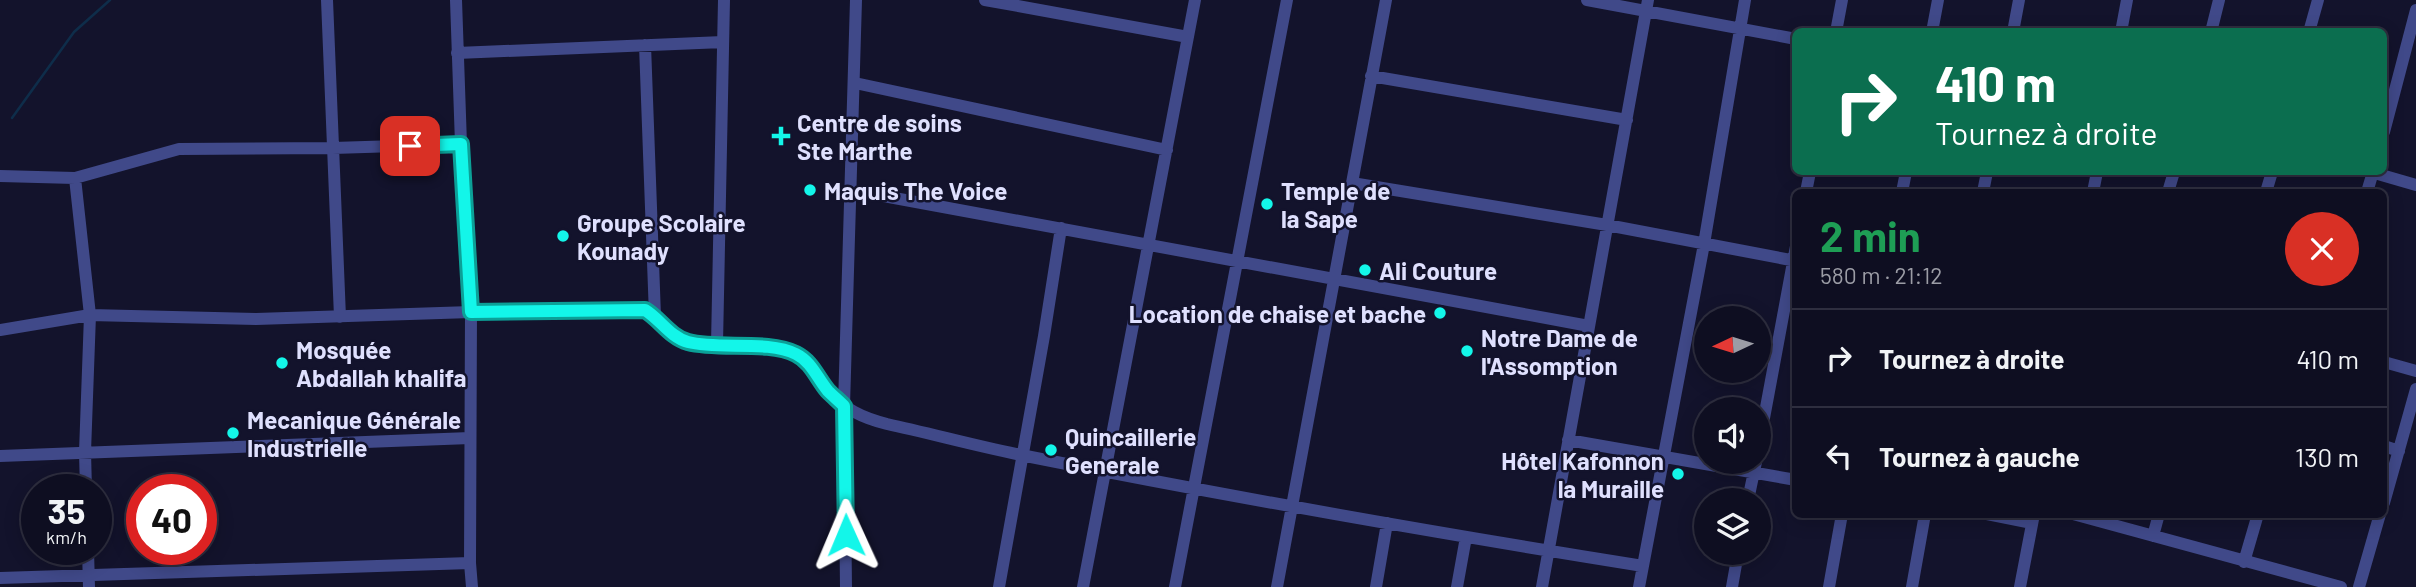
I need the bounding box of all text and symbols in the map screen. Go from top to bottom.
text: 410 m [1935,53,2056,112]
icon: right [1820,56,1911,147]
place label: Centre de soins Ste Marthe [797,108,962,165]
text: Tournez à droite [1935,113,2157,151]
pin [380,116,440,176]
marker: Centre de soins Ste Marthe [771,126,791,146]
icon: arrive [391,127,429,165]
place label: Maquis The Voice [824,176,1007,205]
place label: Temple de la Sape [1281,176,1390,233]
marker: Maquis The Voice [802,182,818,198]
marker: Temple de la Sape [1259,196,1275,212]
place label: Groupe Scolaire Kounady [577,208,746,265]
text: 2 min [1820,210,1921,260]
button: close [2285,212,2359,286]
marker: Groupe Scolaire Kounady [555,228,571,244]
place label: Ali Couture [1379,256,1497,285]
text: 580 m · 21:12 [1820,261,1943,289]
marker: Ali Couture [1357,262,1373,278]
place label: Location de chaise et bache [1129,299,1426,328]
marker: Location de chaise et bache [1432,305,1448,321]
north arrow [1694,306,1771,383]
map controls [1694,306,1771,565]
place label: Notre Dame de l'Assomption [1481,323,1638,380]
place label: Mosquée Abdallah khalifa [296,335,467,392]
icon: right [1820,339,1858,377]
marker: Notre Dame de l'Assomption [1459,343,1475,359]
text: Tournez à droite [1879,343,2064,374]
text: 410 m [2297,343,2359,374]
marker: Mosquée Abdallah khalifa [274,355,290,371]
button: sound [1694,397,1771,474]
place label: Mecanique Générale Industrielle [247,405,461,462]
place label: Quincaillerie Generale [1065,422,1196,479]
marker: Mecanique Générale Industrielle [225,425,241,441]
icon: left [1820,437,1858,475]
text: Tournez à gauche [1879,441,2080,472]
text: 130 m [2295,441,2359,472]
marker: Quincaillerie Generale [1043,442,1059,458]
place label: Hôtel Kafonnon la Muraille [1501,446,1664,503]
marker: Hôtel Kafonnon la Muraille [1670,466,1686,482]
speed limit sign: 40 [126,474,217,565]
button: layers [1694,488,1771,565]
text: 35 [48,489,85,531]
position arrow [809,498,883,572]
text: km/h [46,526,87,548]

